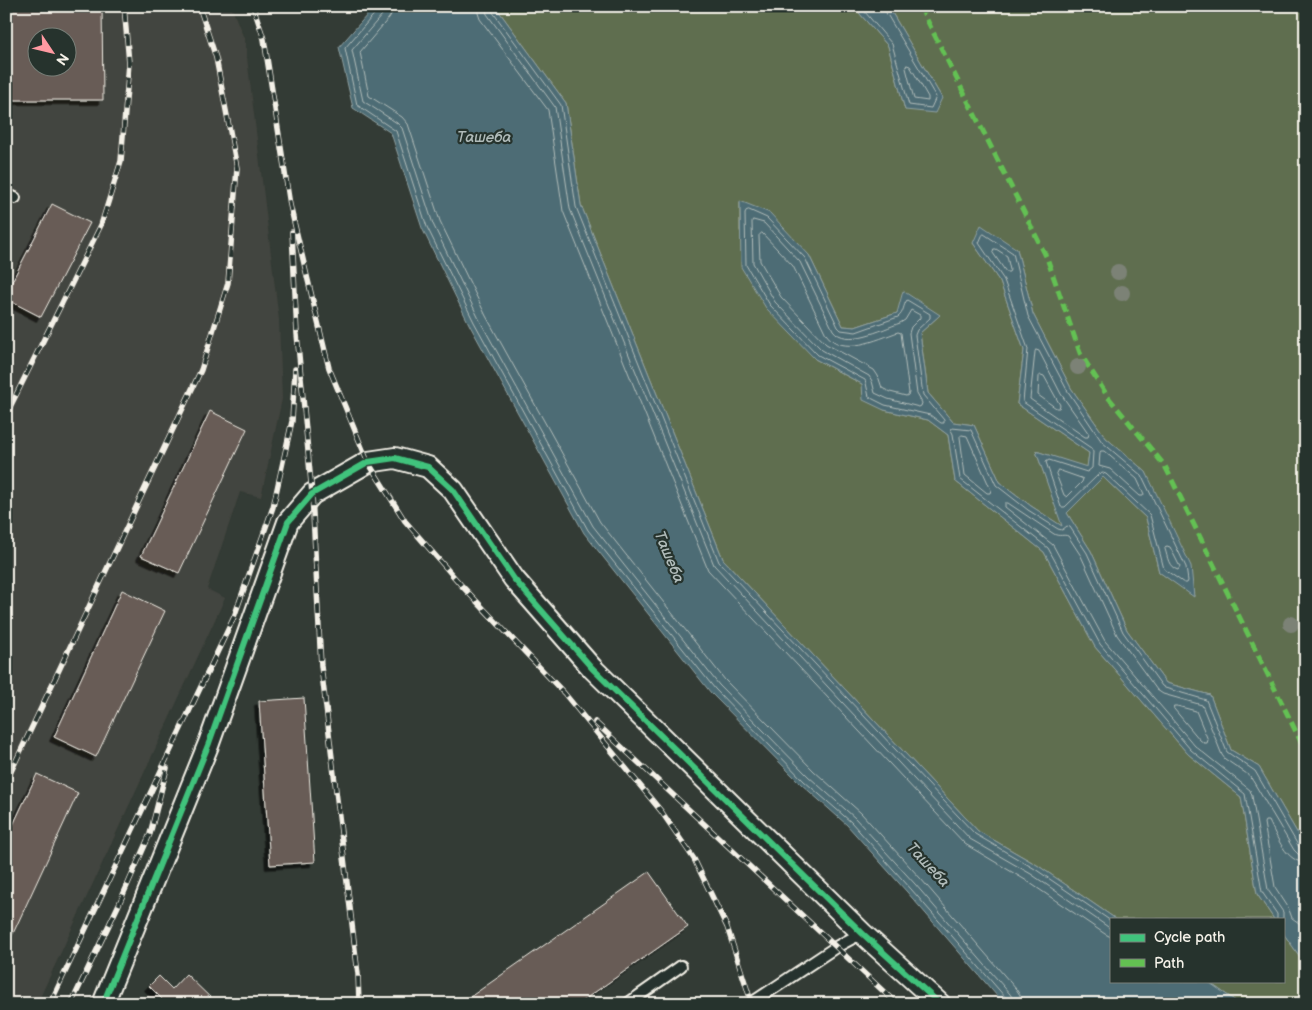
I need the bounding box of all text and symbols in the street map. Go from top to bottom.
north arrow [28,28,78,78]
text: N [52,50,72,68]
water label: Ташеба [457,128,511,147]
water label: Ташеба [650,528,688,586]
water label: Ташеба [902,839,954,892]
legend [1110,918,1284,982]
text: Cycle path [1154,928,1225,947]
text: Path [1154,954,1184,973]

